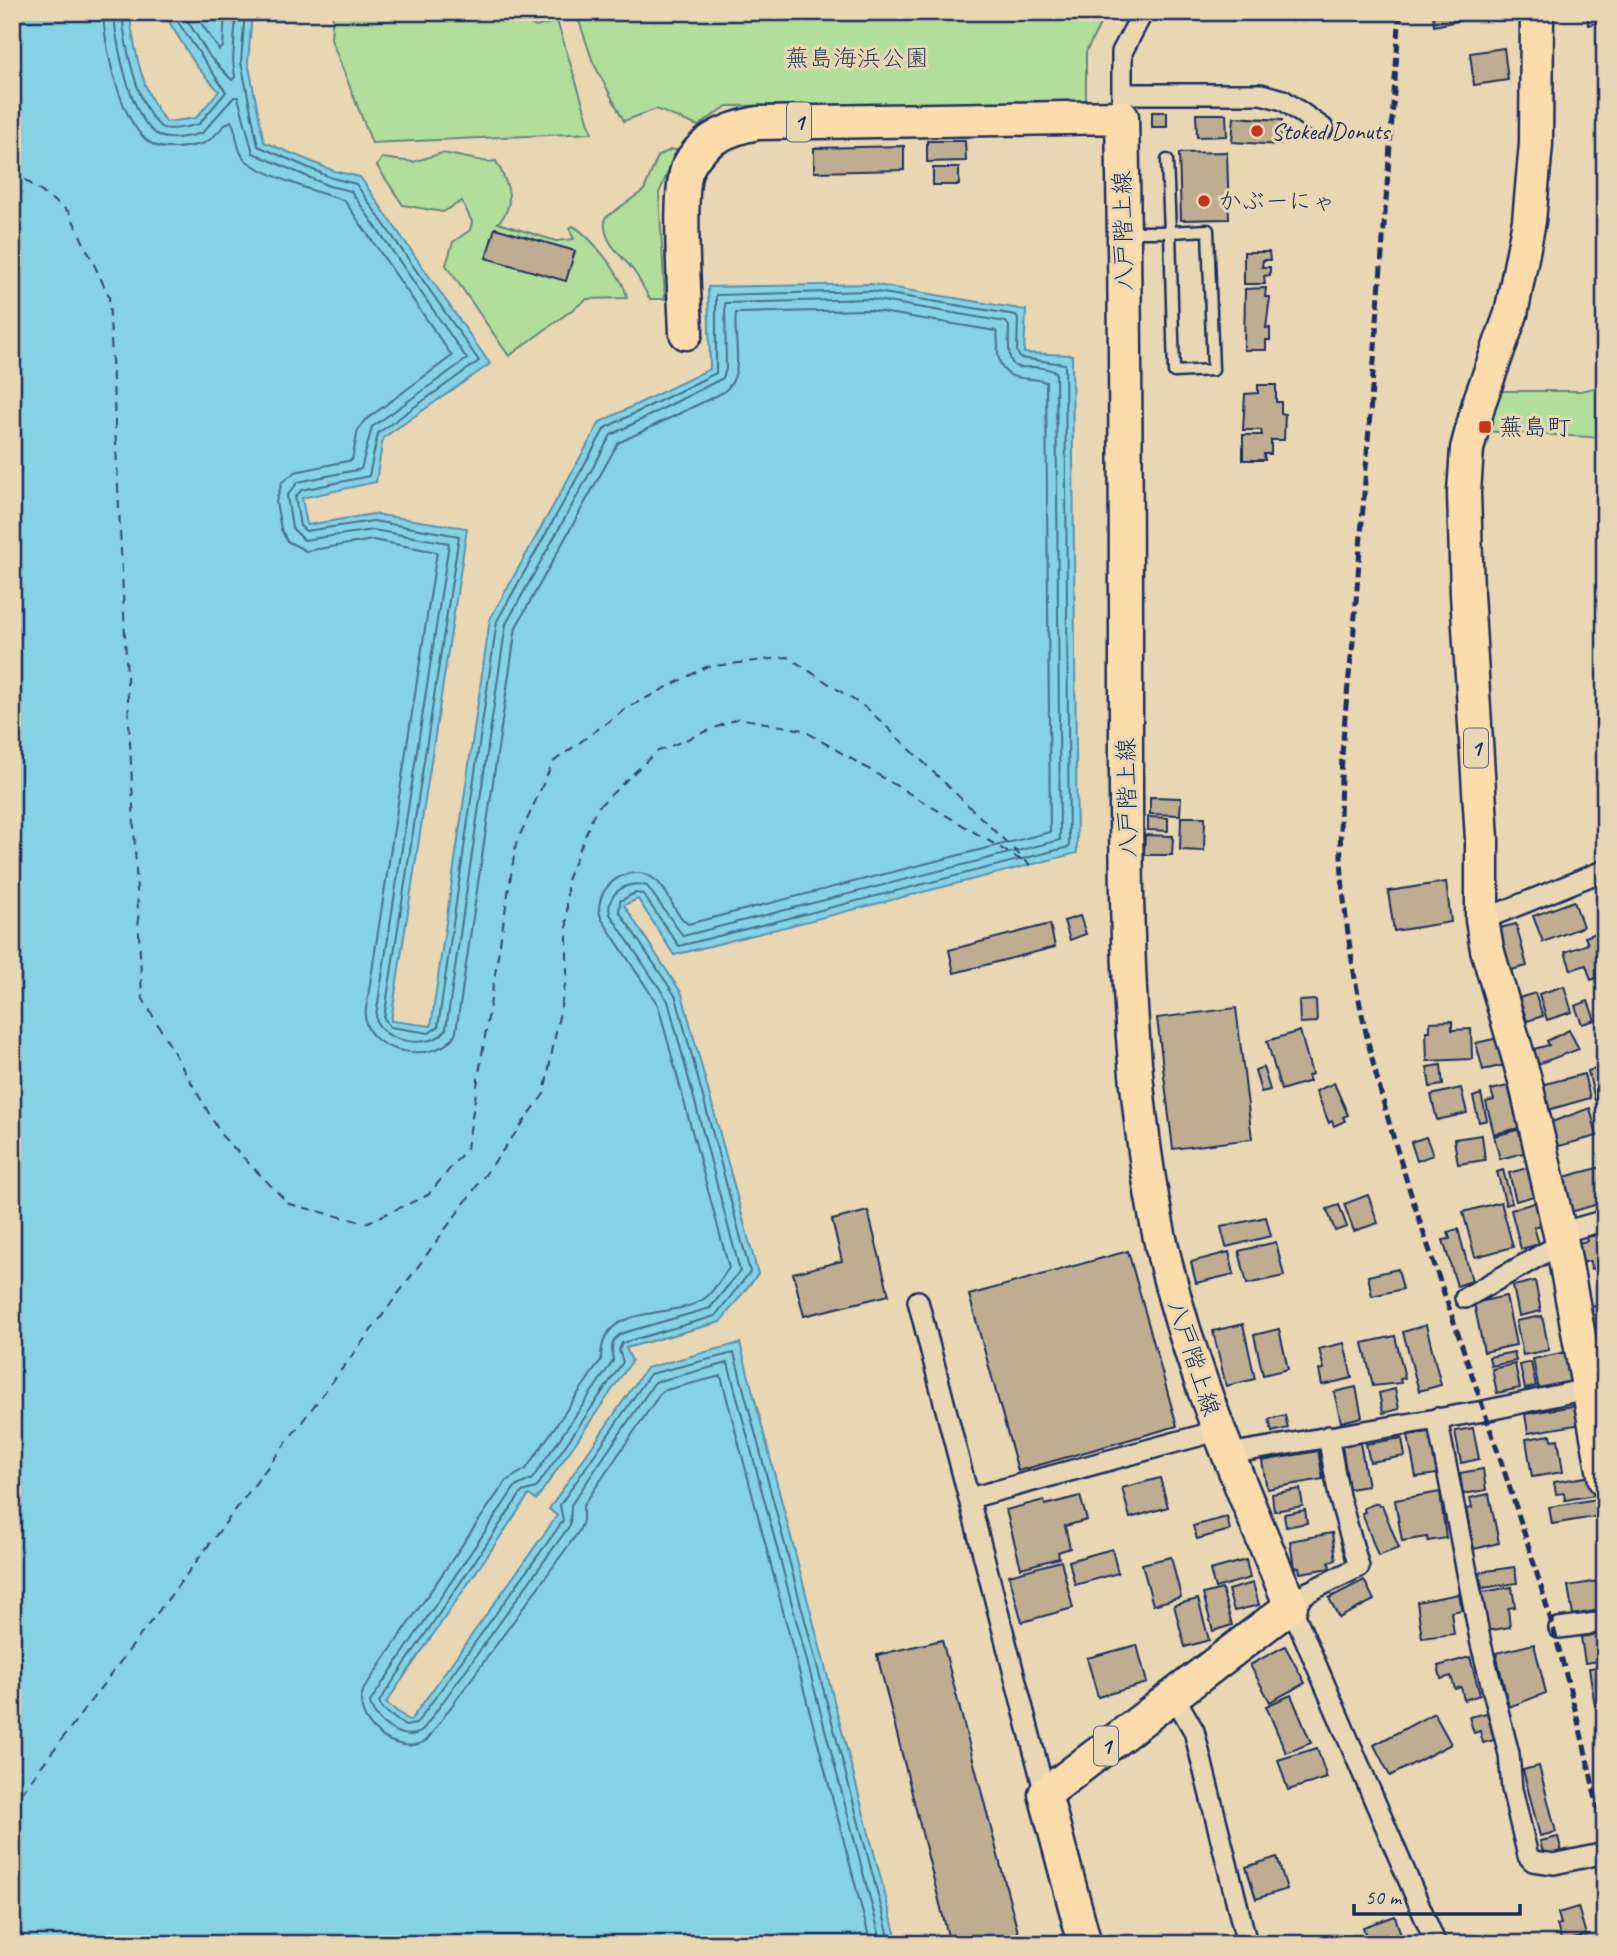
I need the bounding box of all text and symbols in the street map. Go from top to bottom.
park label: 蕪島海浜公園 [785,43,929,73]
road number: 1 [787,102,811,141]
place label: Stoked Donuts [1271,116,1391,146]
marker: Stoked Donuts [1249,123,1265,139]
street label: 八戸階上線 [1107,171,1139,291]
place label: かぶーにゃ [1218,186,1336,216]
marker: かぶーにゃ [1196,193,1212,209]
place label: 蕪島町 [1499,412,1571,442]
marker: 蕪島町 [1477,419,1493,435]
road number: 1 [1464,728,1488,768]
street label: 八戸階上線 [1111,738,1143,858]
street label: 八戸階上線 [1161,1296,1227,1420]
road number: 1 [1094,1726,1118,1765]
scale bar [1354,1872,1521,1916]
text: 50 m [1365,1884,1403,1910]

